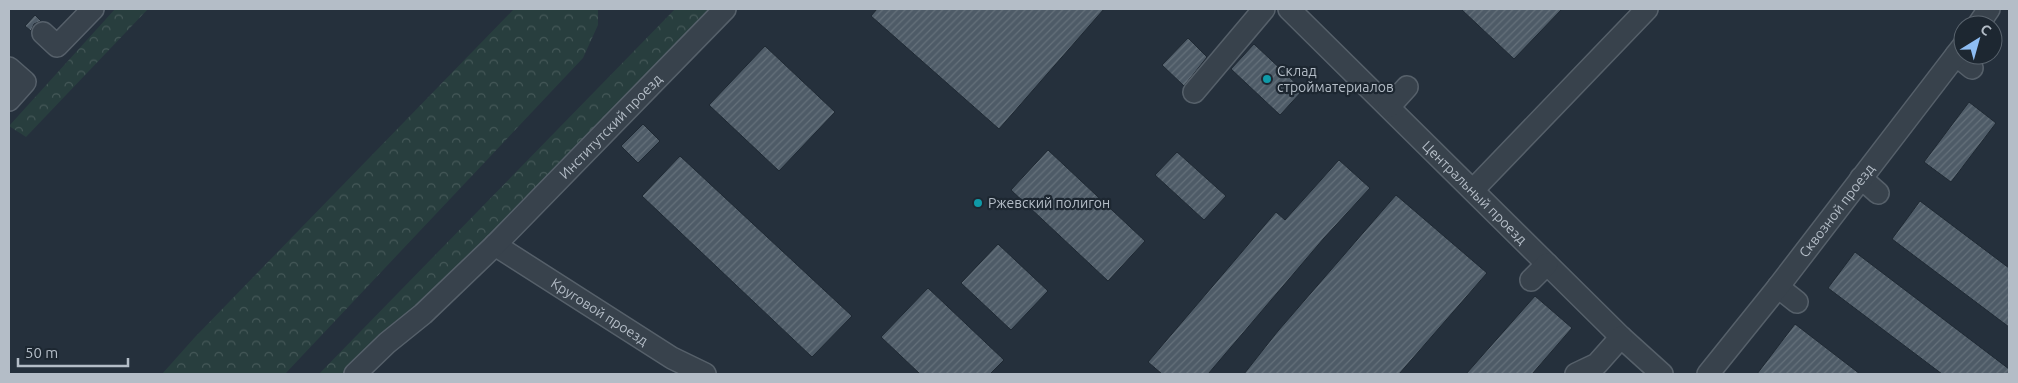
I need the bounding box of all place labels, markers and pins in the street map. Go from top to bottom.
place label: Склад стройматериалов [1277,63,1394,95]
marker: Склад стройматериалов [1261,73,1273,85]
place label: Ржевский полигон [988,195,1110,211]
marker: Ржевский полигон [972,197,984,209]

